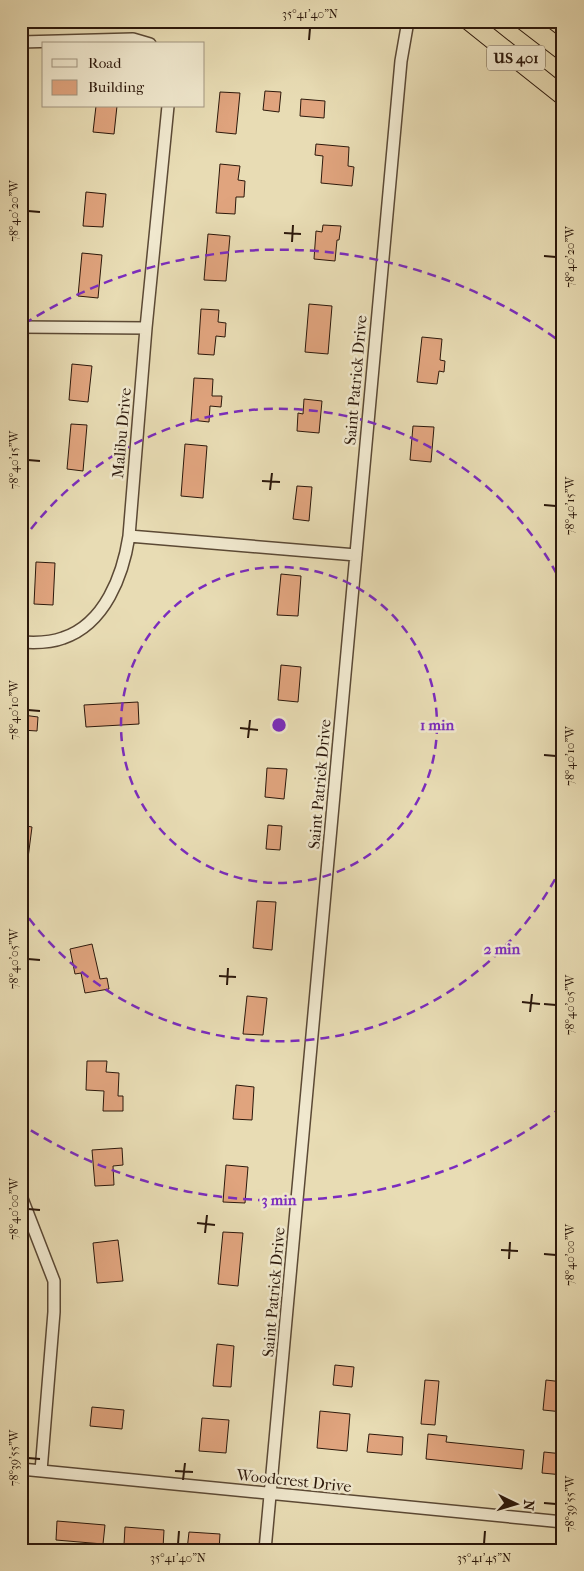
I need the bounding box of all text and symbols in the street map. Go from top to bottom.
text: 35°41'40"N [282,7,338,21]
legend [42,42,205,108]
road number: US 401 [487,46,545,70]
text: Road [88,54,122,72]
text: Building [88,78,145,96]
text: 78°40'20"W [7,179,21,242]
text: 78°40'20"W [563,225,577,288]
street label: Saint Patrick Drive [340,314,371,446]
street label: Malibu Drive [108,387,135,479]
text: 78°40'15"W [7,430,21,489]
text: 78°40'15"W [563,476,577,535]
text: 78°40'10"W [7,679,21,740]
centre of rings [270,716,288,734]
text: 1 min [420,716,454,734]
street label: Saint Patrick Drive [304,718,335,850]
text: 78°40'10"W [563,725,577,786]
text: 78°40'05"W [7,927,21,989]
text: 2 min [484,940,521,958]
text: 78°40'05"W [563,973,577,1035]
text: 78°40'00"W [7,1177,21,1240]
text: 3 min [262,1191,297,1209]
text: 78°40'00"W [563,1223,577,1286]
street label: Saint Patrick Drive [258,1226,289,1358]
text: 78°39'55"W [7,1428,21,1486]
street label: Woodcrest Drive [235,1465,352,1496]
text: 78°39'55"W [563,1474,577,1532]
north arrow [492,1478,542,1528]
text: N [519,1499,537,1511]
text: 35°41'40"N [150,1551,206,1565]
text: 35°41'45"N [457,1551,511,1565]

